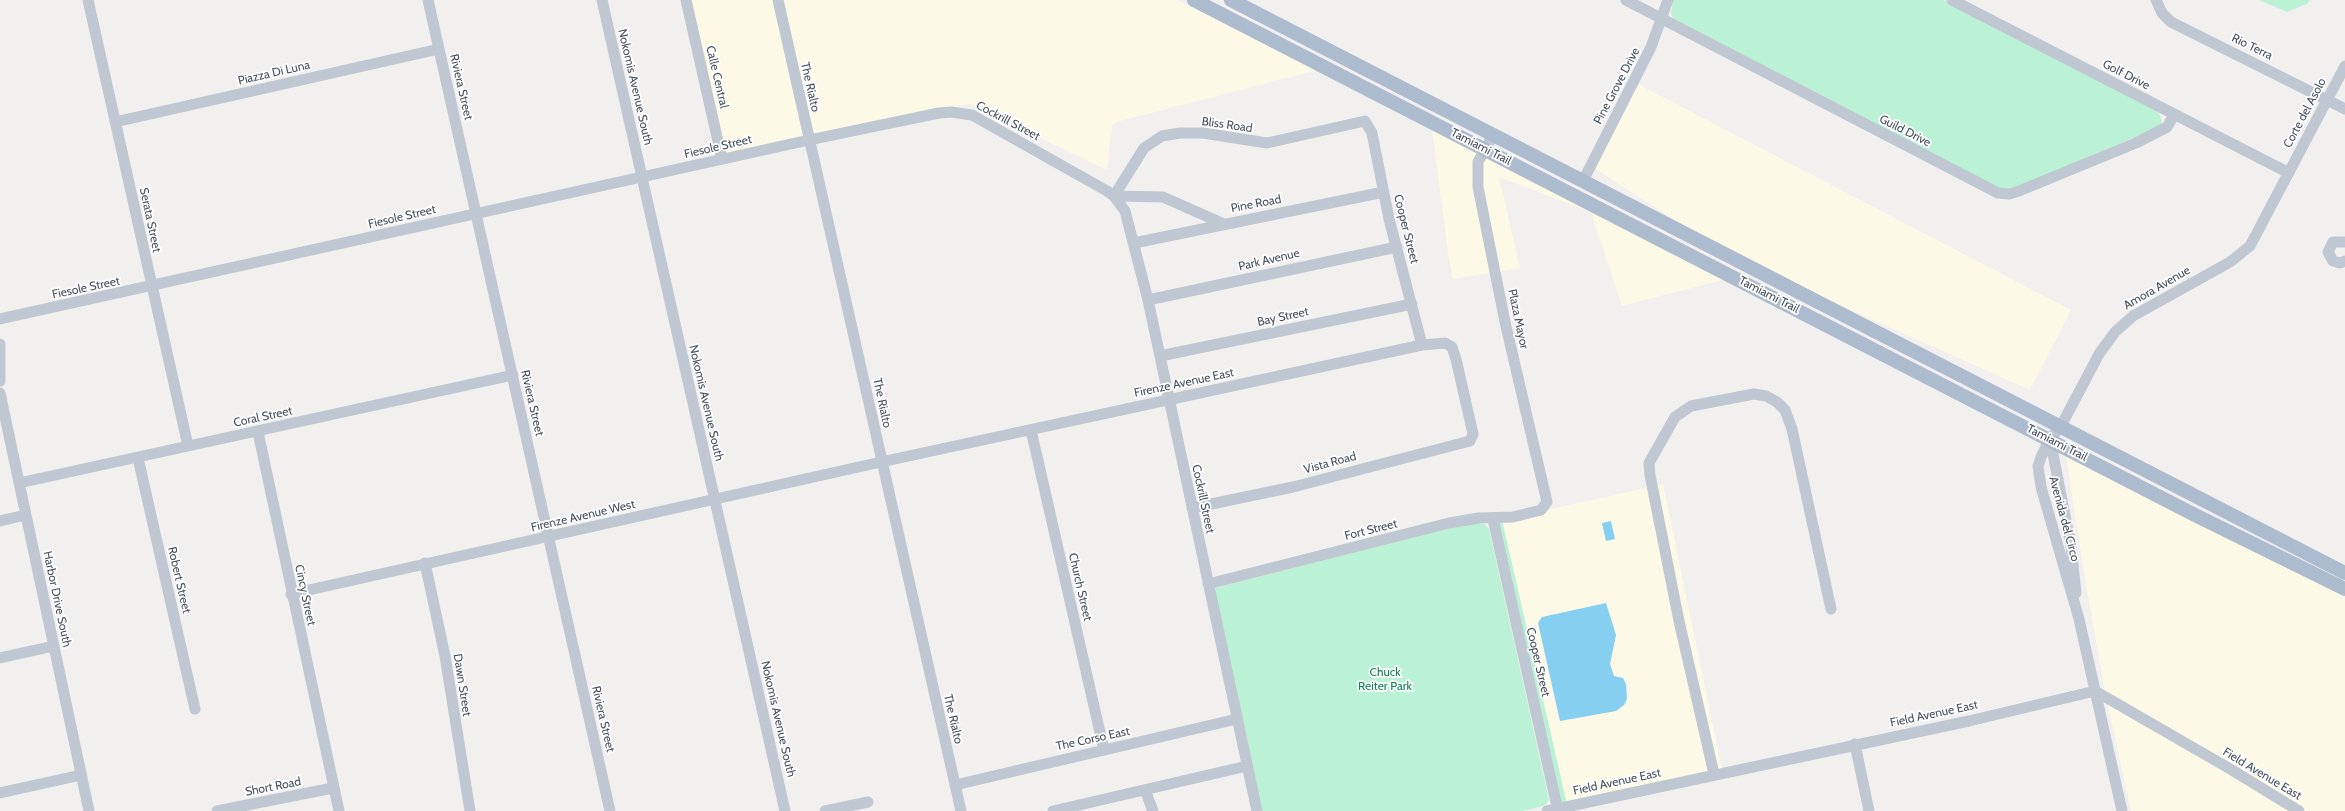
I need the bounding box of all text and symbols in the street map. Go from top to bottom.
street label: Nokomis Avenue South [615,28,655,146]
street label: Rio Terra [2229,31,2275,63]
street label: Calle Central [703,44,731,110]
street label: Pine Grove Drive [1591,45,1643,127]
street label: Riviera Street [446,53,476,121]
street label: Golf Drive [2100,57,2152,93]
street label: Piazza Di Luna [237,58,311,88]
street label: The Rialto [797,61,823,113]
street label: Corte del Asolo [2281,76,2329,150]
street label: Cockrill Street [974,98,1042,144]
street label: Guild Drive [1877,112,1933,150]
street label: Bliss Road [1201,114,1253,136]
street label: Tamiami Trail [1448,126,1514,168]
street label: Fiesole Street [683,132,753,162]
street label: Serata Street [136,186,164,254]
street label: Pine Road [1230,192,1282,216]
street label: Cooper Street [1390,193,1422,265]
street label: Fiesole Street [367,202,437,232]
street label: Park Avenue [1237,246,1301,274]
street label: Amora Avenue [2121,263,2193,313]
street label: Fiesole Street [51,274,121,302]
street label: Tamiami Trail [1736,274,1802,316]
street label: Plaza Mayor [1505,288,1531,350]
street label: Bay Street [1256,305,1310,329]
street label: Nokomis Avenue South [686,344,726,462]
street label: Firenze Avenue East [1133,365,1235,401]
street label: Riviera Street [517,369,547,437]
street label: The Rialto [870,377,894,429]
street label: Coral Street [232,404,294,430]
street label: Tamiami Trail [2024,422,2090,464]
street label: Vista Road [1302,449,1358,477]
street label: Cockrill Street [1189,463,1217,535]
street label: Avenida del Circo [2046,475,2082,563]
street label: Firenze Avenue West [530,497,636,535]
street label: Fort Street [1343,517,1399,543]
street label: Robert Street [164,545,194,615]
street label: Harbor Drive South [40,550,74,648]
street label: Church Street [1065,552,1095,622]
street label: Cincy Street [292,563,318,627]
street label: Cooper Street [1523,626,1553,698]
street label: Dawn Street [450,653,474,717]
street label: Nokomis Avenue South [758,660,798,778]
park label: Chuck Reiter Park [1358,665,1412,693]
street label: Riviera Street [588,685,618,753]
street label: The Rialto [940,693,966,745]
street label: Field Avenue East [1889,698,1979,730]
street label: The Corso East [1055,724,1131,754]
street label: Field Avenue East [2220,745,2304,803]
street label: Field Avenue East [1572,766,1662,798]
street label: Short Road [244,775,302,799]

